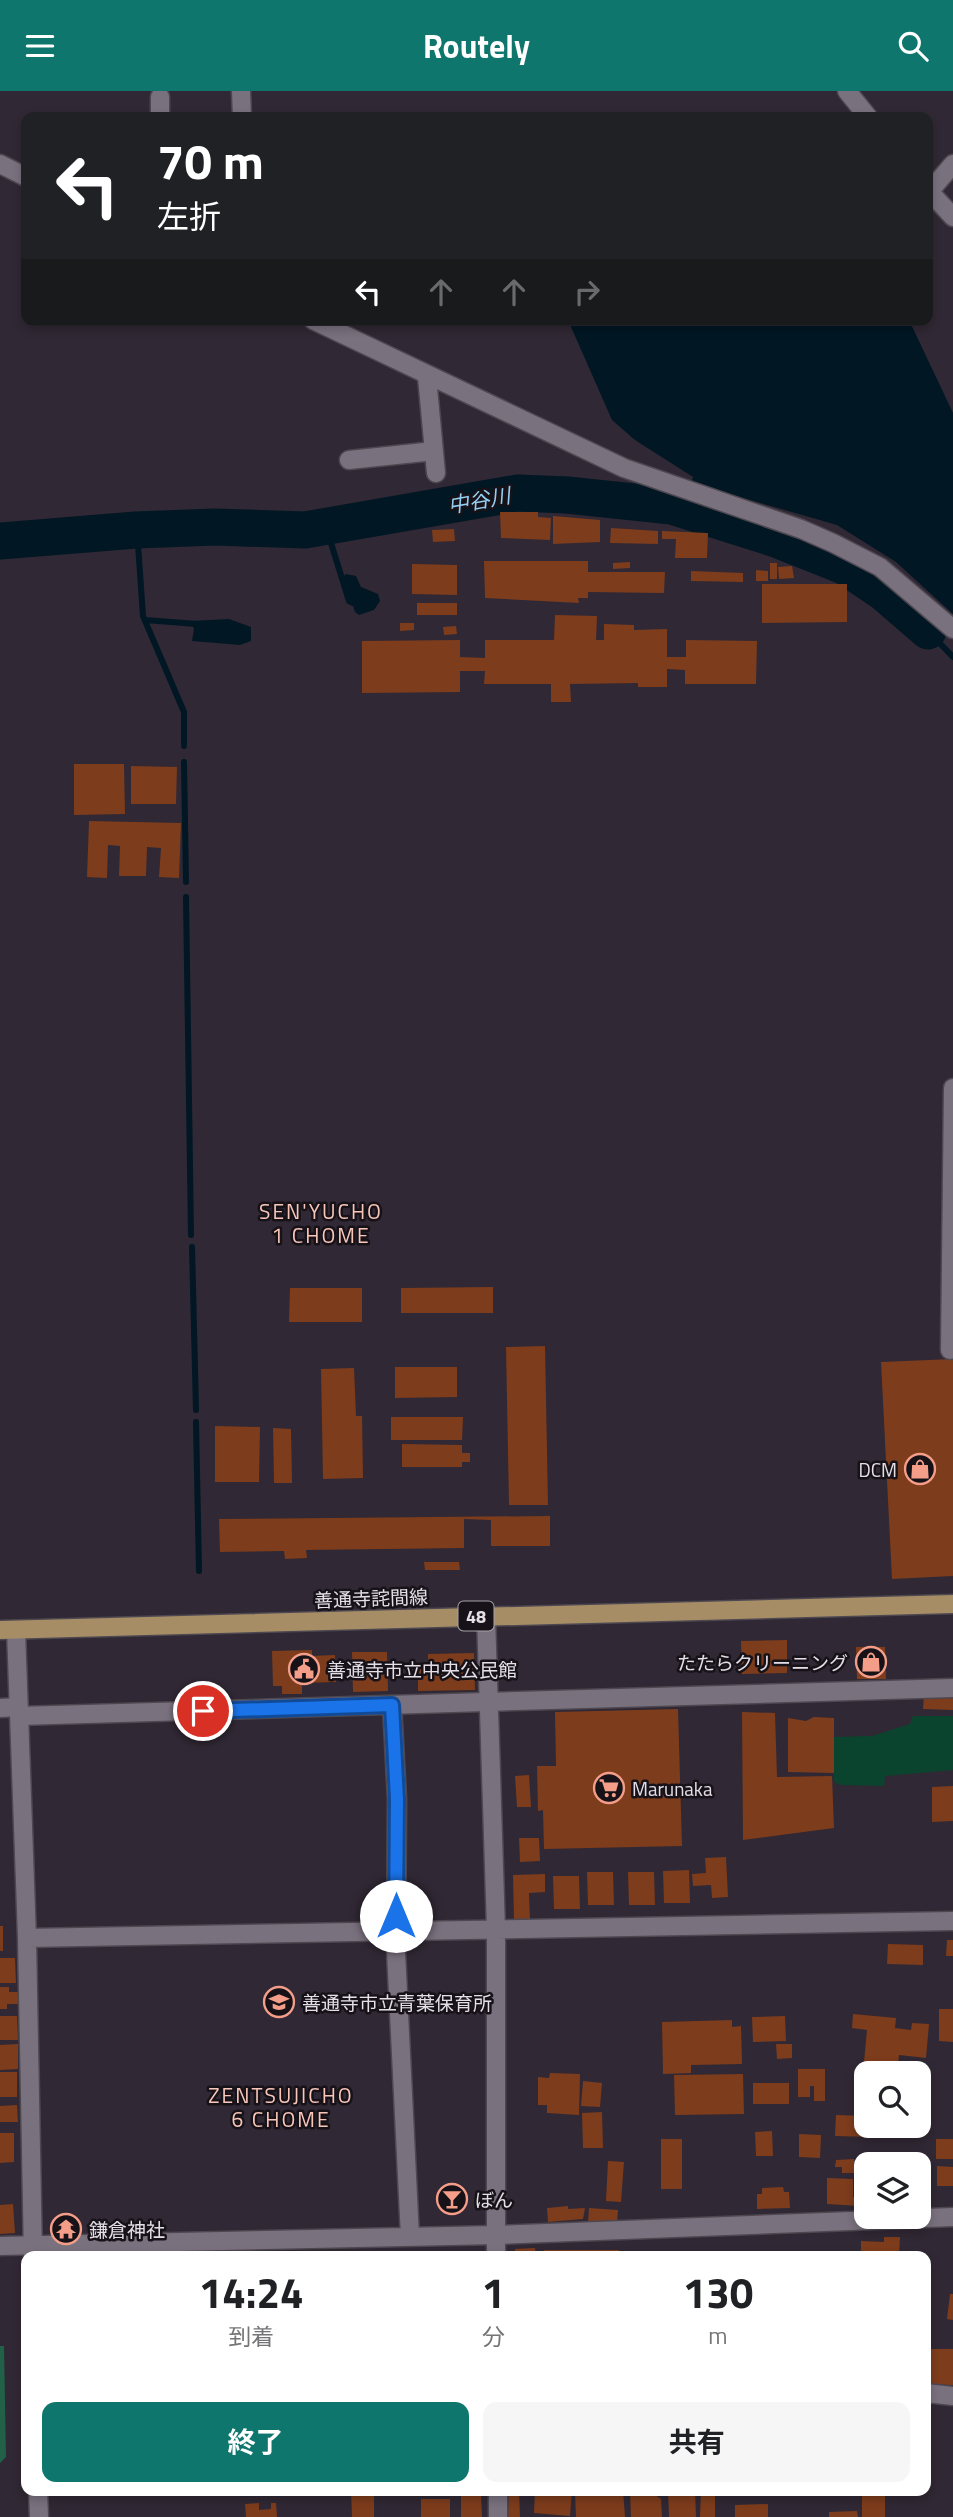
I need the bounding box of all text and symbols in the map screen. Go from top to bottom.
text: Routely [423,22,530,70]
icon: menu [21,27,59,65]
icon: search [894,27,932,65]
text: 70 m [157,123,264,198]
icon: left [42,140,133,231]
text: 左折 [157,192,221,240]
icon: left [349,273,387,311]
icon: ahead [422,273,460,311]
icon: ahead [495,273,533,311]
icon: right [568,273,606,311]
water label: 中谷川 [445,478,515,521]
district label: SEN'YUCHO 1 CHOME [259,1195,383,1251]
shop icon: DCM [903,1452,937,1486]
place label: DCM [858,1455,897,1484]
street label: 善通寺詫間線 [314,1582,428,1614]
road number: 48 [458,1601,494,1631]
shop icon: たたらクリーニング [854,1645,888,1679]
place label: たたらクリーニング [677,1648,848,1677]
public building icon: 善通寺市立中央公民館 [287,1652,321,1686]
place label: 善通寺市立中央公民館 [327,1655,517,1684]
pin [173,1681,233,1741]
icon: arrive [184,1692,222,1730]
supermarket icon: Marunaka [592,1771,626,1805]
place label: Marunaka [632,1774,713,1803]
position arrow [359,1879,433,1953]
school or university icon: 善通寺市立青葉保育所 [262,1985,296,2019]
place label: 善通寺市立青葉保育所 [302,1988,492,2017]
map controls [854,2061,931,2229]
button: search [854,2061,931,2138]
district label: ZENTSUJICHO 6 CHOME [208,2079,354,2135]
button: layers [854,2152,931,2229]
bar icon: ぼん [435,2182,469,2216]
place label: ぼん [475,2185,513,2214]
temple icon: 鎌倉神社 [49,2212,83,2246]
place label: 鎌倉神社 [89,2215,165,2244]
text: 14:24 [199,2260,304,2324]
text: 1 [481,2260,505,2324]
text: 130 [683,2260,753,2324]
text: m [708,2318,728,2353]
text: 到着 [228,2319,274,2354]
text: 分 [482,2319,505,2354]
button: 終了 [42,2402,469,2482]
button: 共有 [483,2402,910,2482]

